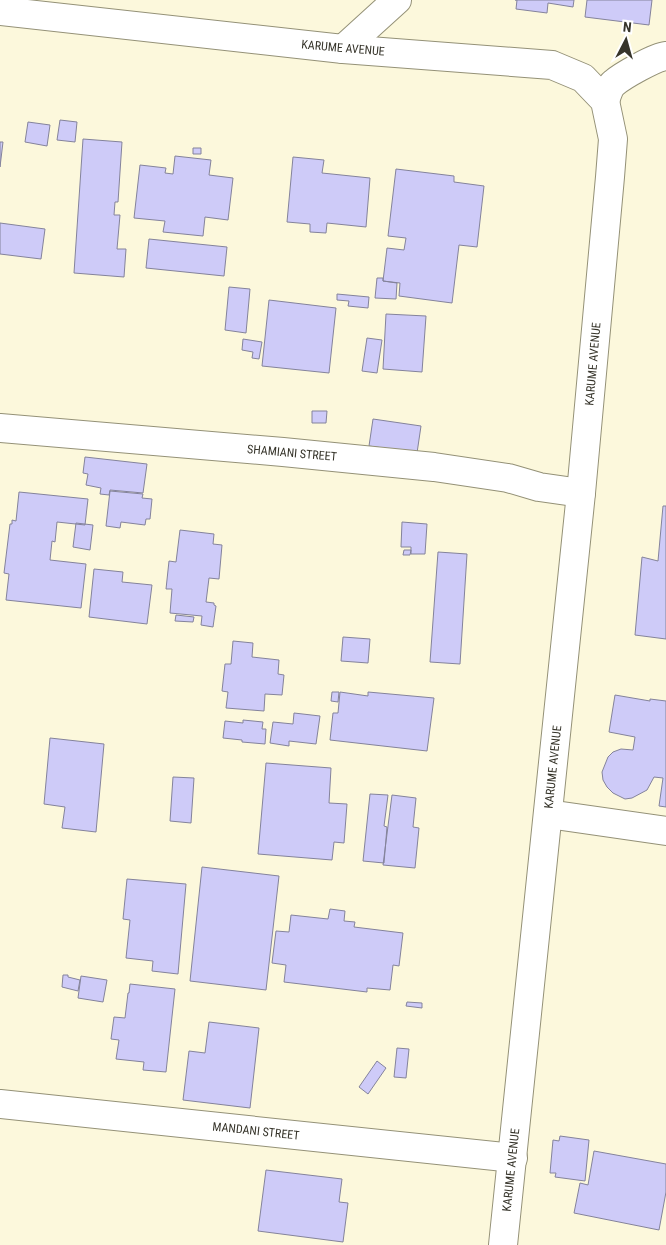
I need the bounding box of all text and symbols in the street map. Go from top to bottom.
north arrow [601,15,651,65]
text: N [622,19,632,35]
street label: KARUME AVENUE [301,37,385,59]
street label: KARUME AVENUE [582,322,604,406]
street label: SHAMIANI STREET [247,442,337,464]
street label: KARUME AVENUE [542,725,564,809]
street label: MANDANI STREET [212,1119,300,1143]
street label: KARUME AVENUE [500,1128,522,1212]

